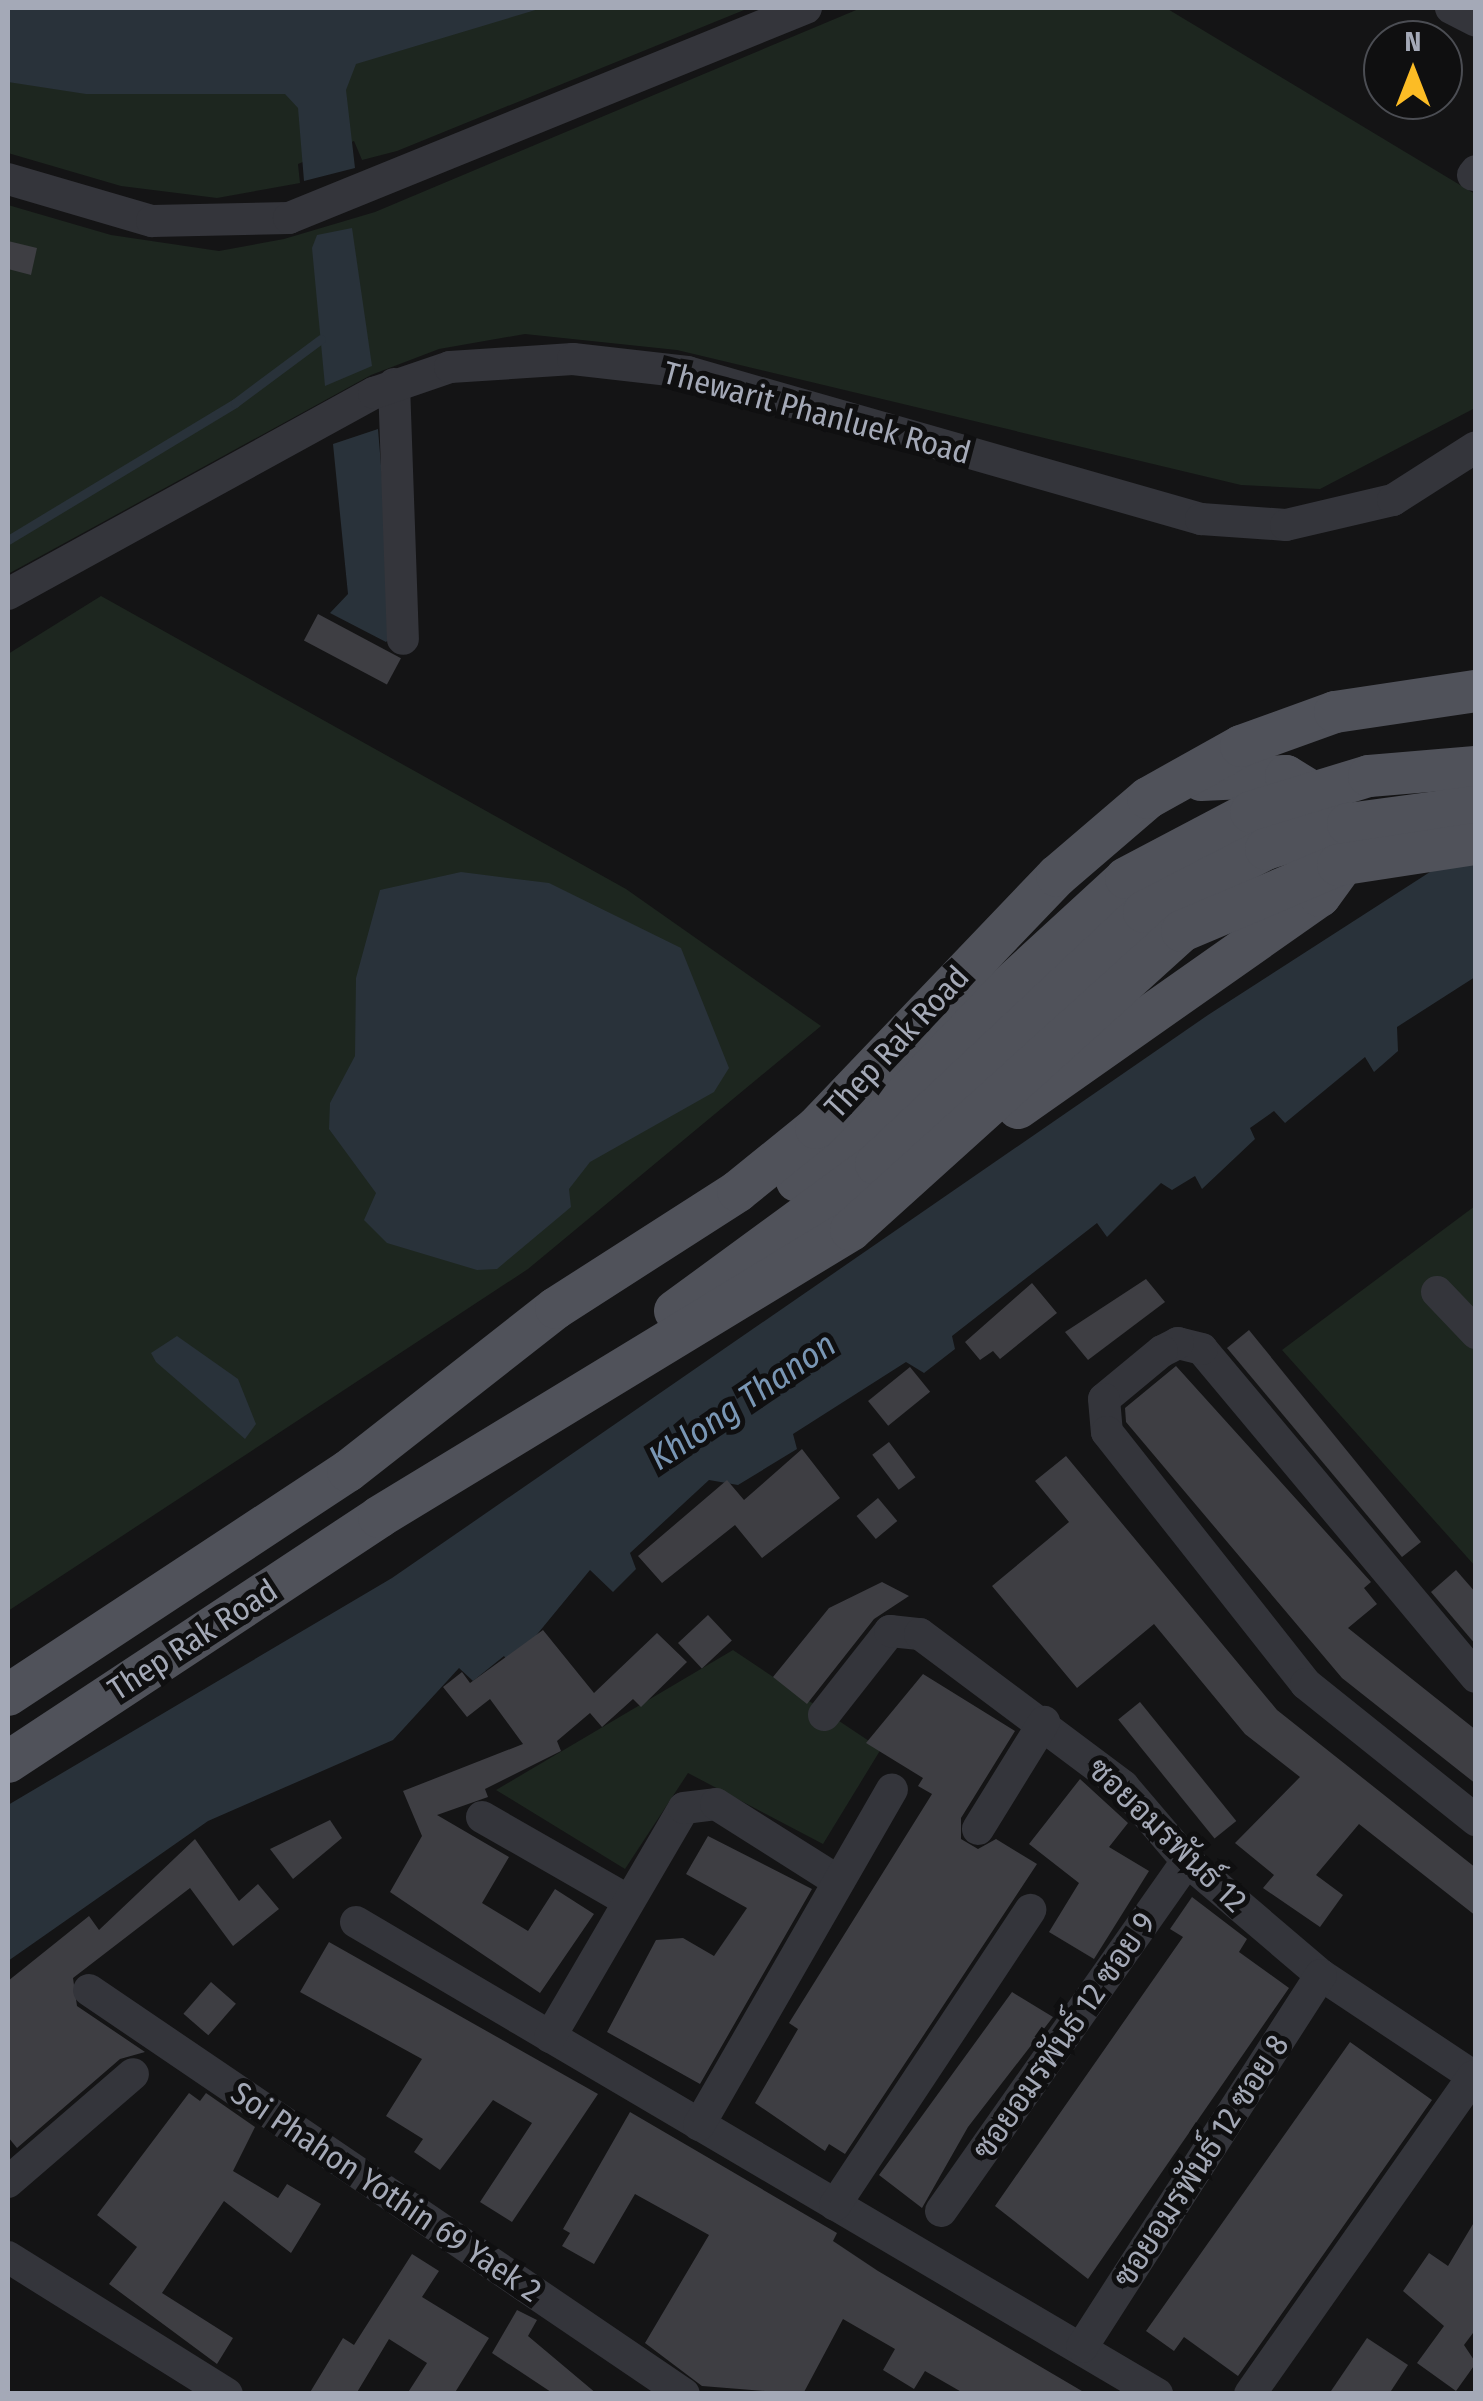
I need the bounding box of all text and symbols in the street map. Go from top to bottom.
north arrow [1363,20,1463,120]
text: N [1405,25,1421,58]
street label: Thewarit Phanluek Road [659,354,975,472]
street label: Thep Rak Road [817,958,977,1126]
water label: Khlong Thanon [641,1323,843,1479]
street label: Thep Rak Road [101,1571,285,1709]
street label: ซอยอมรพันธ์ 12 [1080,1750,1254,1920]
street label: ซอยอมรพันธ์ 12 ซอย 9 [964,1905,1164,2167]
street label: ซอยอมรพันธ์ 12 ซอย 8 [1105,2027,1297,2295]
street label: Soi Phahon Yothin 69 Yaek 2 [224,2074,548,2310]

